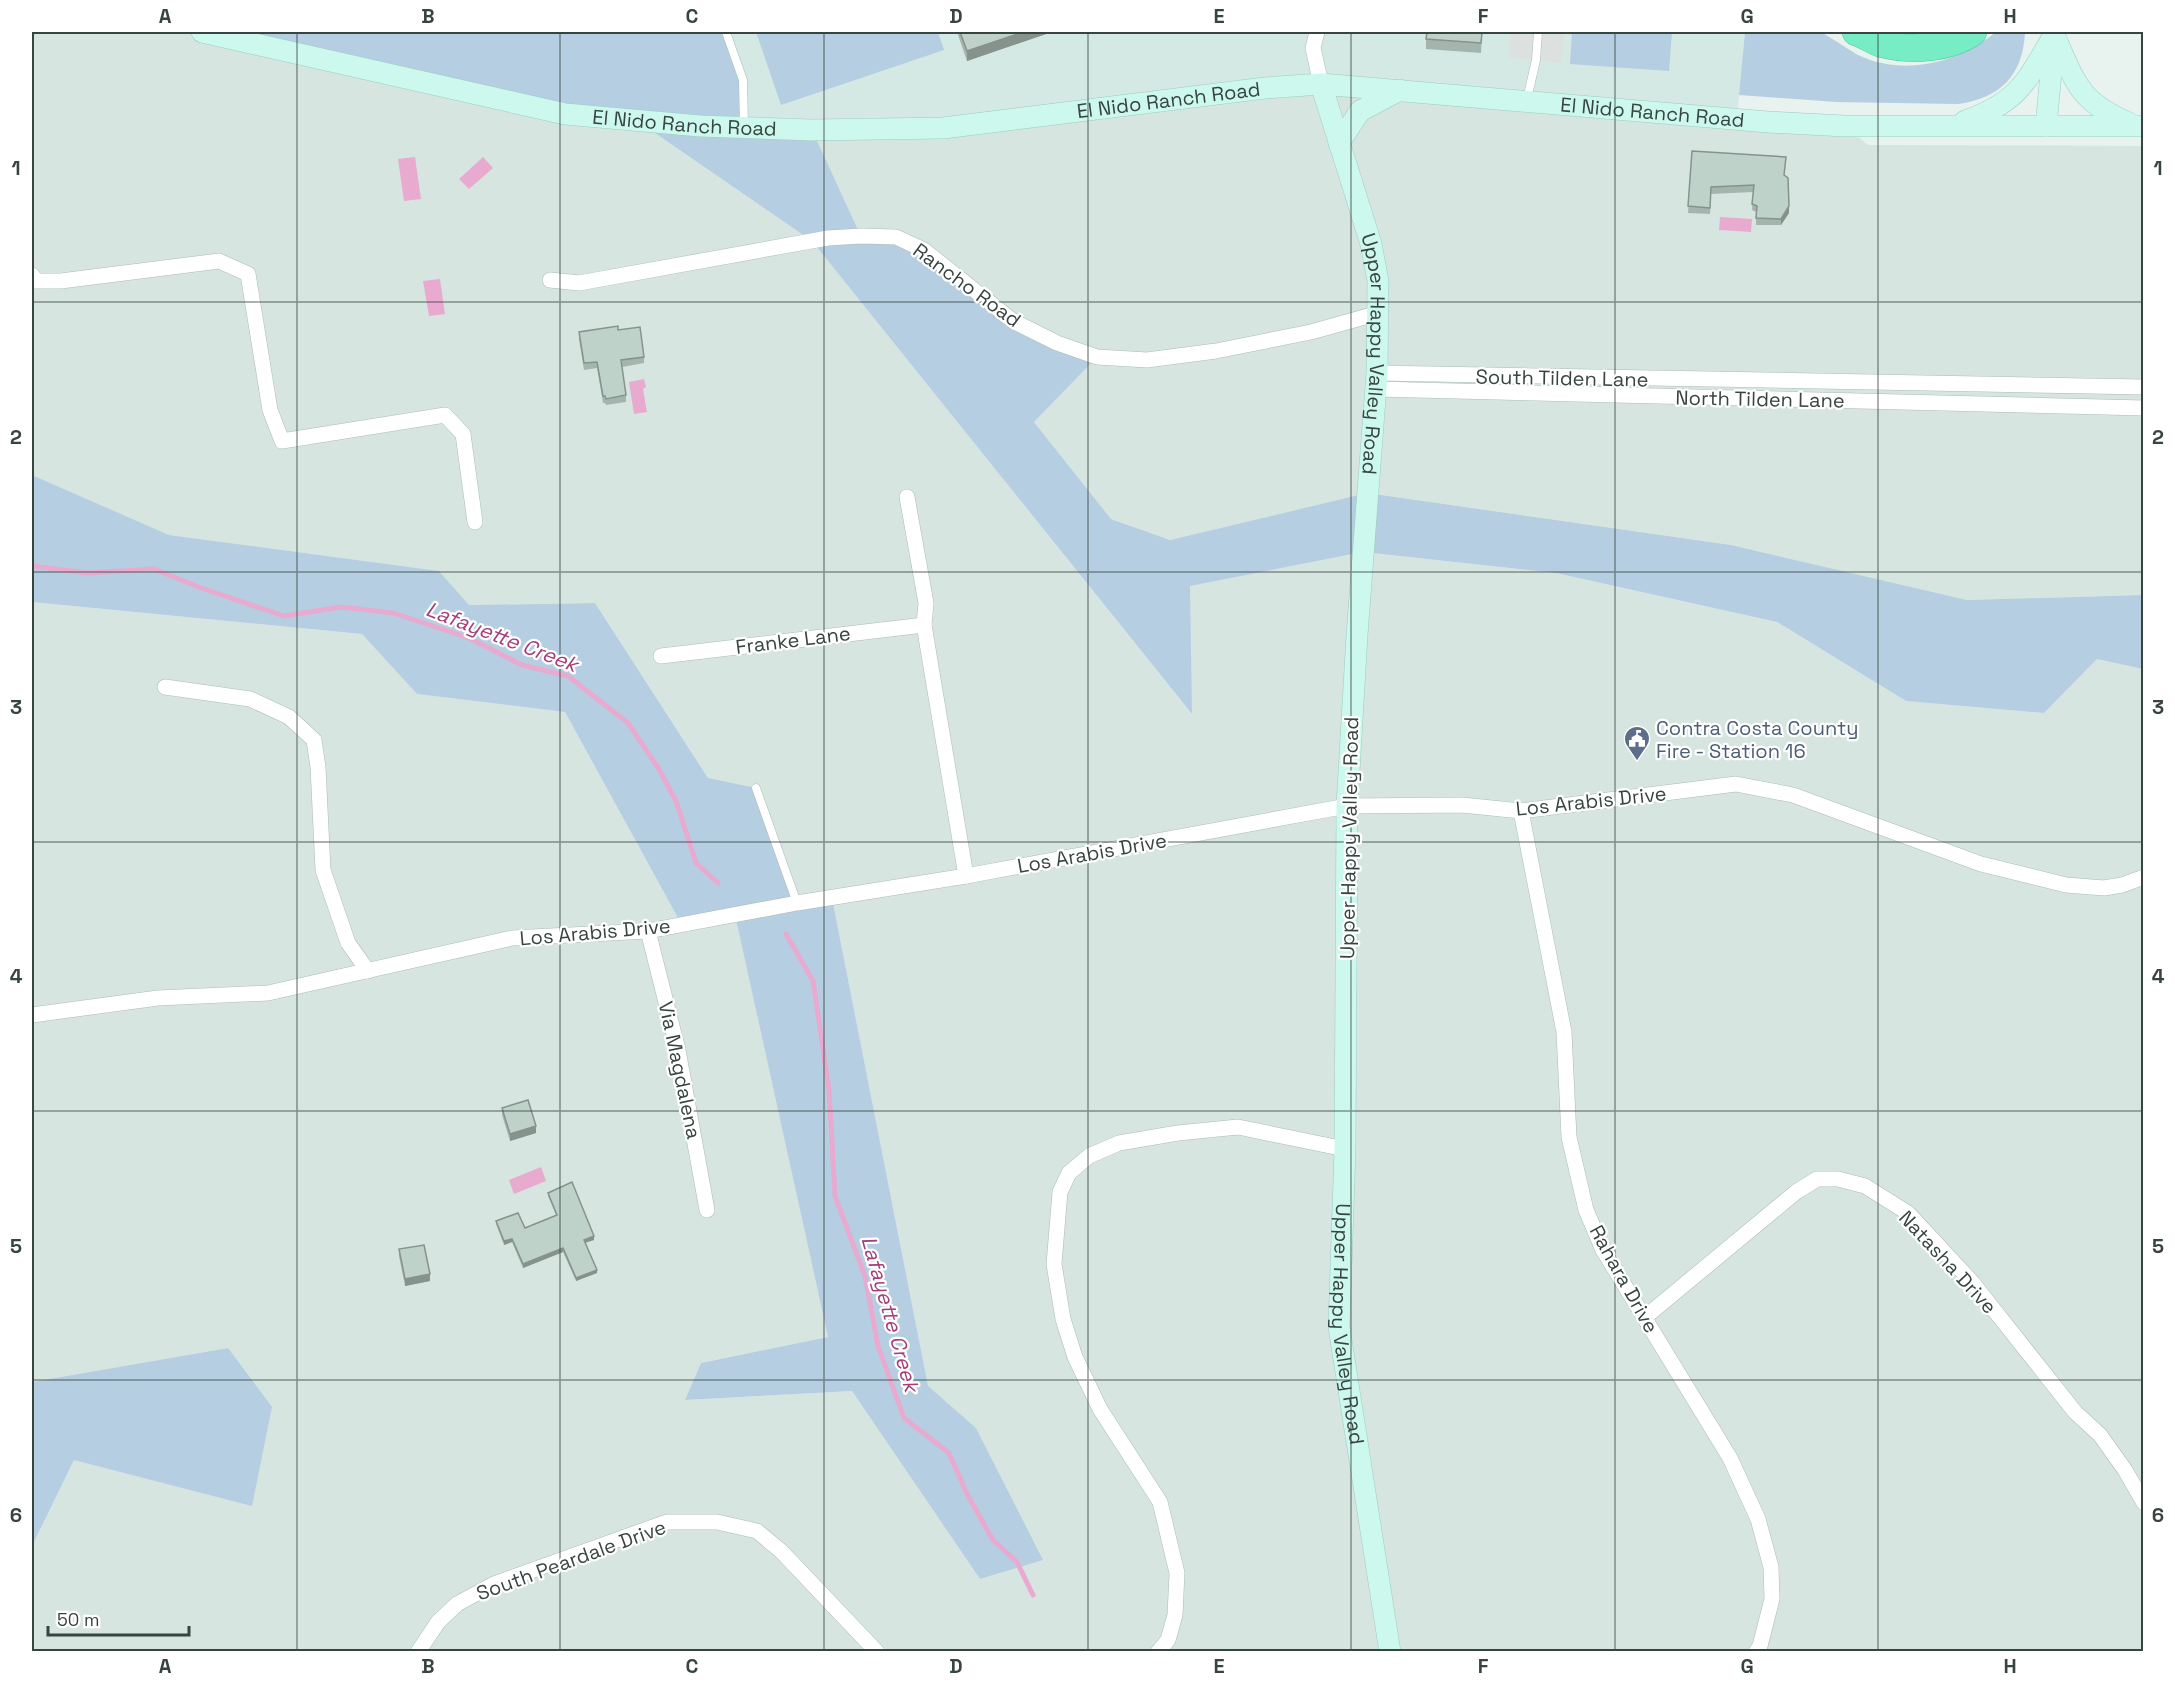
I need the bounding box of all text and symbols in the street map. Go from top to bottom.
text: A [159,3,172,29]
text: B [421,3,435,29]
text: C [686,3,699,29]
text: D [949,3,963,29]
text: E [1213,3,1225,29]
text: F [1478,3,1489,29]
text: G [1740,3,1754,29]
text: H [2003,3,2017,29]
street label: El Nido Ranch Road [1075,76,1262,124]
street label: El Nido Ranch Road [1559,91,1746,133]
street label: El Nido Ranch Road [591,103,777,142]
text: 1 [11,155,21,181]
text: 1 [2153,155,2163,181]
street label: Upper Happy Valley Road [1355,230,1391,476]
street label: Rancho Road [908,237,1026,333]
street label: South Tilden Lane [1475,363,1649,393]
street label: North Tilden Lane [1675,385,1845,413]
text: 2 [10,424,22,450]
text: 2 [2152,424,2164,450]
water label: Lafayette Creek [422,595,584,679]
street label: Franke Lane [734,620,852,660]
text: 3 [10,694,22,720]
text: 3 [2152,694,2164,720]
place label: Contra Costa County Fire - Station 16 [1656,715,1858,764]
street label: Upper Happy Valley Road [1334,717,1364,959]
public building icon: Contra Costa County Fire - Station 16 [1622,724,1652,762]
street label: Los Arabis Drive [1514,780,1668,822]
street label: Los Arabis Drive [1015,827,1169,879]
street label: Los Arabis Drive [519,912,671,952]
text: 4 [10,963,23,989]
text: 4 [2152,963,2165,989]
street label: Via Magdalena [653,999,707,1141]
street label: Upper Happy Valley Road [1326,1203,1370,1446]
street label: Natasha Drive [1893,1205,2003,1319]
street label: Rahara Drive [1584,1220,1664,1338]
text: 5 [10,1233,22,1259]
water label: Lafayette Creek [855,1233,926,1397]
text: 5 [2152,1233,2164,1259]
text: 6 [10,1502,22,1528]
text: 6 [2152,1502,2164,1528]
street label: South Peardale Drive [473,1514,669,1606]
scale bar [48,1599,189,1637]
text: 50 m [57,1608,99,1631]
text: A [159,1653,172,1679]
text: B [421,1653,435,1679]
text: C [686,1653,699,1679]
text: D [949,1653,963,1679]
text: E [1213,1653,1225,1679]
text: F [1478,1653,1489,1679]
text: G [1740,1653,1754,1679]
text: H [2003,1653,2017,1679]

